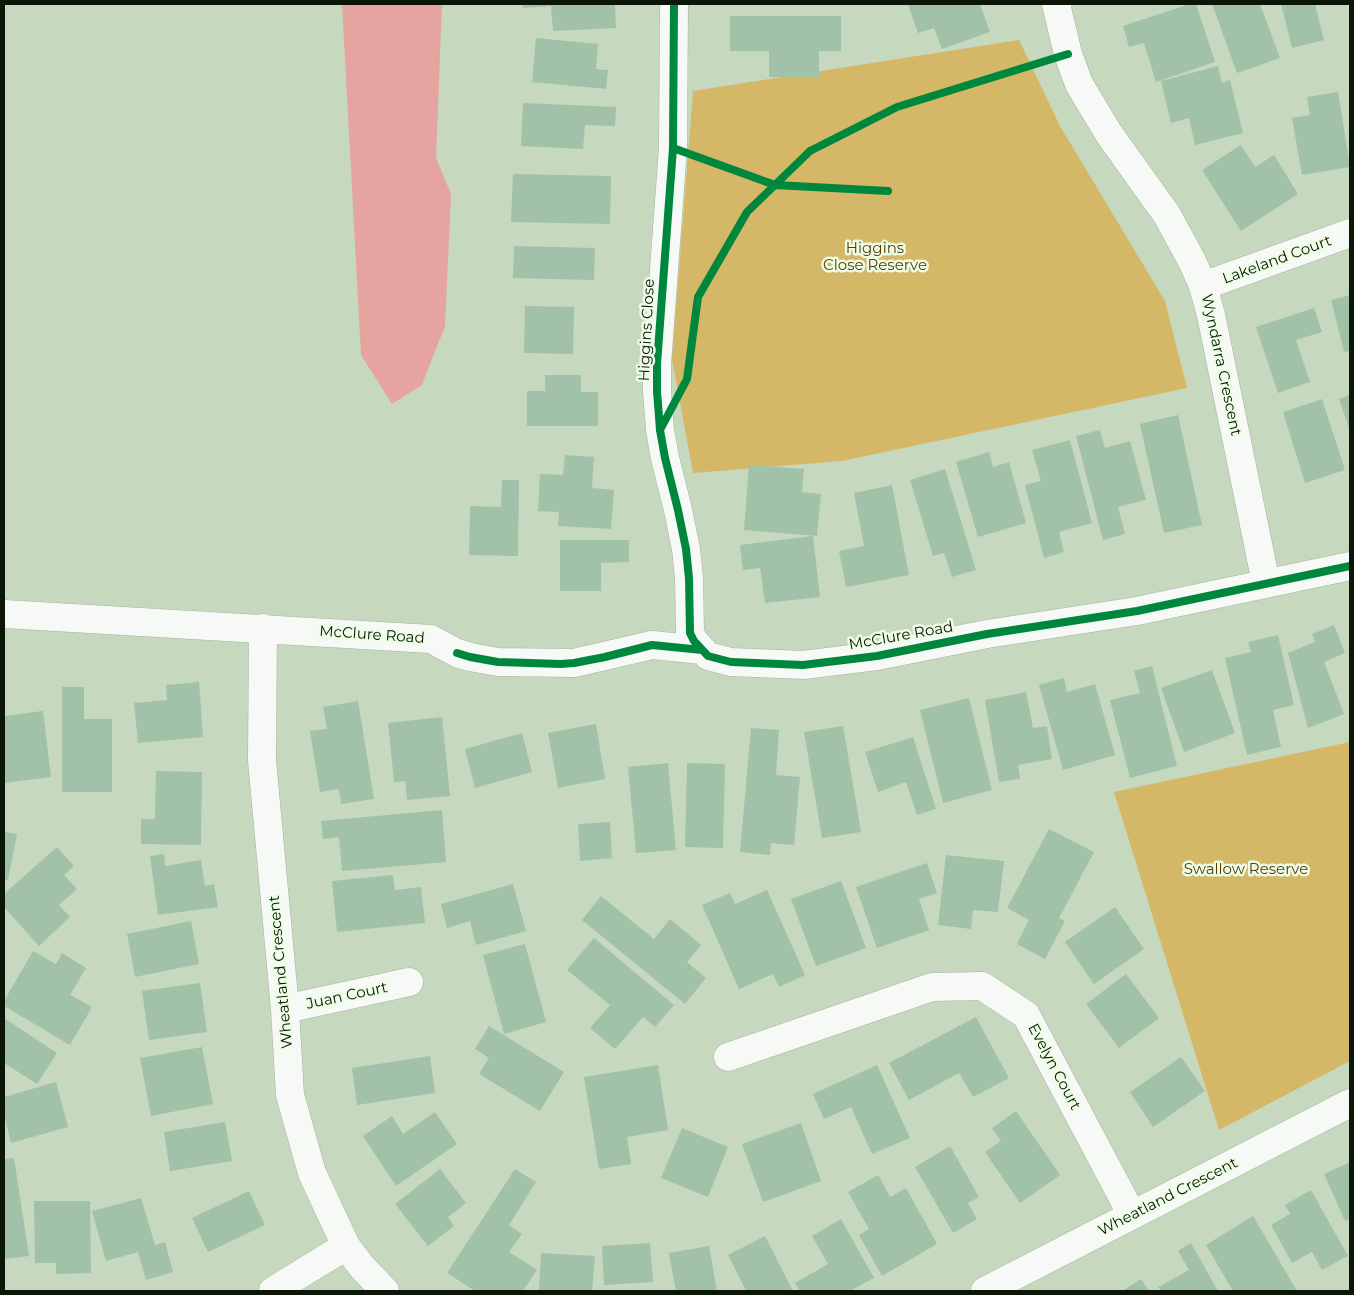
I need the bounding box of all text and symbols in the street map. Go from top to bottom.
street label: Lakeland Court [1220,232,1334,288]
park label: Higgins Close Reserve [823,240,927,275]
street label: Higgins Close [635,278,659,382]
street label: Wyndarra Crescent [1197,292,1245,438]
street label: McClure Road [847,618,955,654]
street label: McClure Road [319,622,425,648]
park label: Swallow Reserve [1184,861,1308,879]
street label: Wheatland Crescent [265,895,297,1049]
street label: Juan Court [305,979,389,1013]
street label: Evelyn Court [1024,1021,1084,1113]
street label: Wheatland Crescent [1095,1154,1241,1240]

